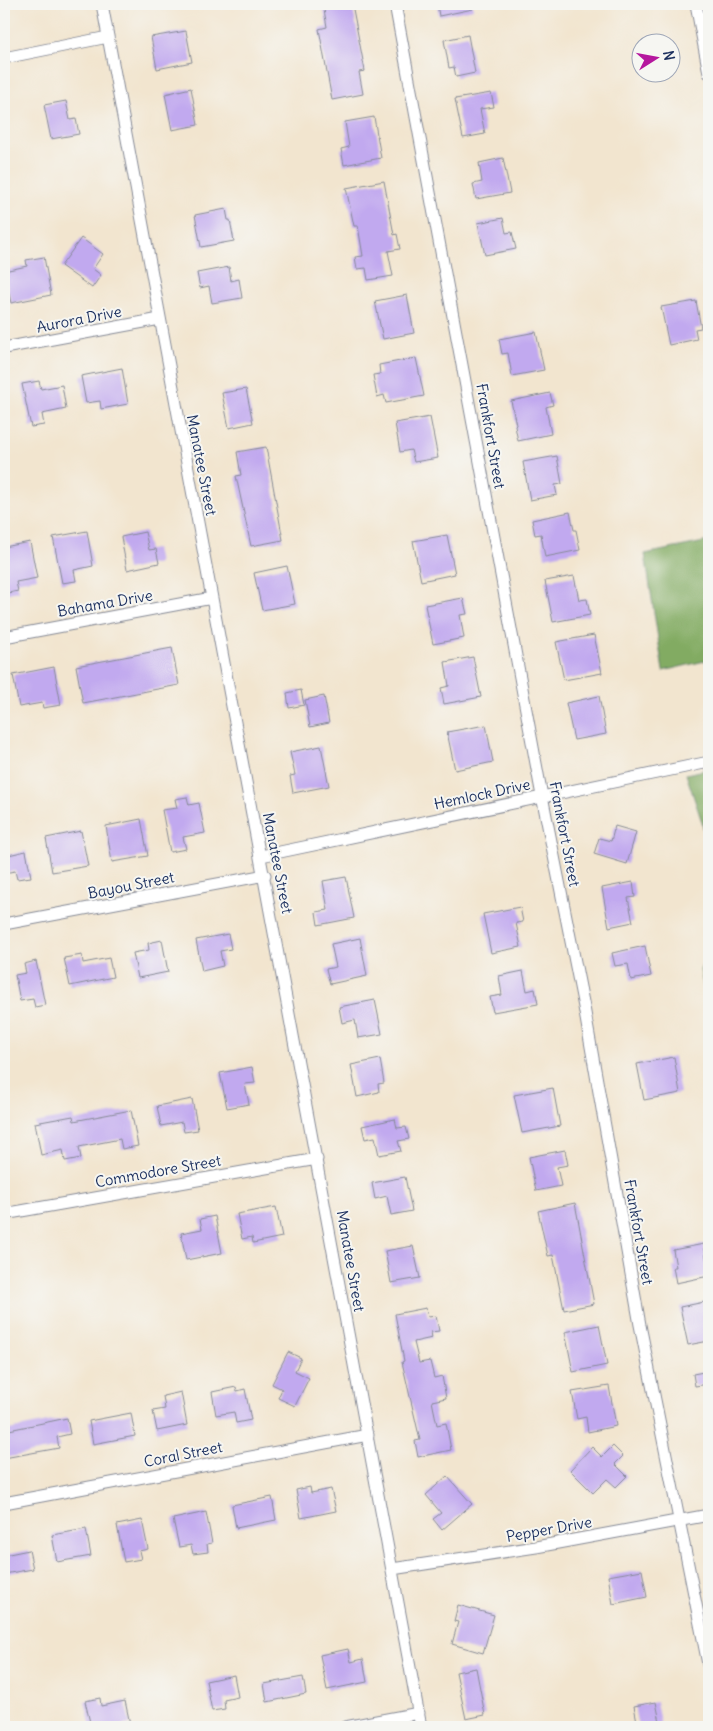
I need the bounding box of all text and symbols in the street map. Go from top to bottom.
north arrow [630,32,680,82]
text: N [659,49,679,62]
street label: Aurora Drive [35,301,123,337]
street label: Frankfort Street [472,382,510,490]
street label: Manatee Street [183,413,221,517]
street label: Bahama Drive [56,585,154,621]
street label: Hemlock Drive [432,775,532,813]
street label: Frankfort Street [545,780,585,888]
street label: Manatee Street [259,811,297,915]
street label: Bayou Street [86,867,176,903]
street label: Commodore Street [94,1151,222,1191]
street label: Frankfort Street [620,1178,658,1286]
street label: Manatee Street [333,1209,369,1313]
street label: Coral Street [142,1437,224,1471]
street label: Pepper Drive [505,1512,593,1546]

